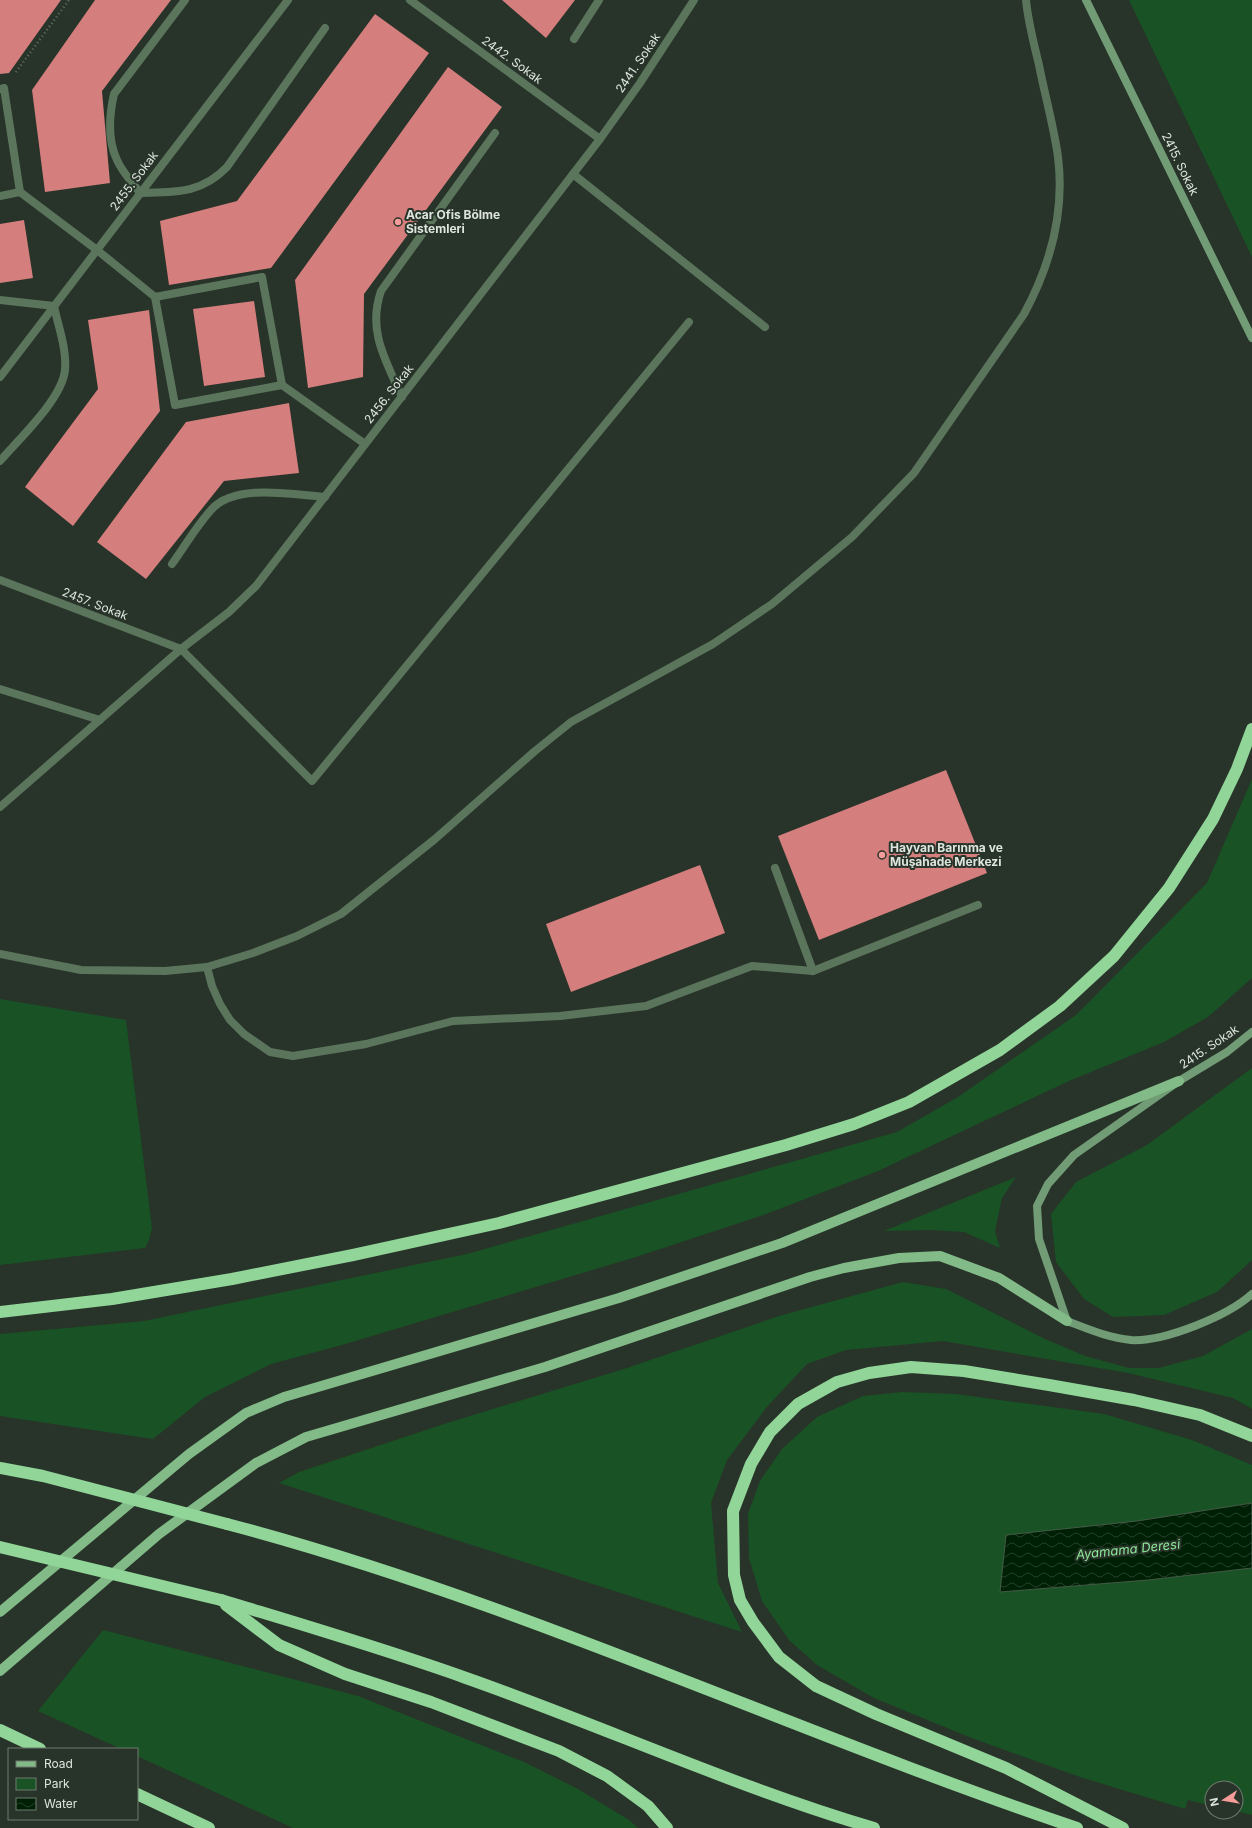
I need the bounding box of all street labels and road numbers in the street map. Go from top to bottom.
street label: 2441. Sokak [612,30,663,95]
street label: 2442. Sokak [479,32,546,87]
street label: 2415. Sokak [1159,130,1202,198]
street label: 2455. Sokak [106,148,161,213]
street label: 2456. Sokak [361,361,417,426]
street label: 2457. Sokak [60,584,131,623]
street label: 2415. Sokak [1176,1021,1242,1072]

